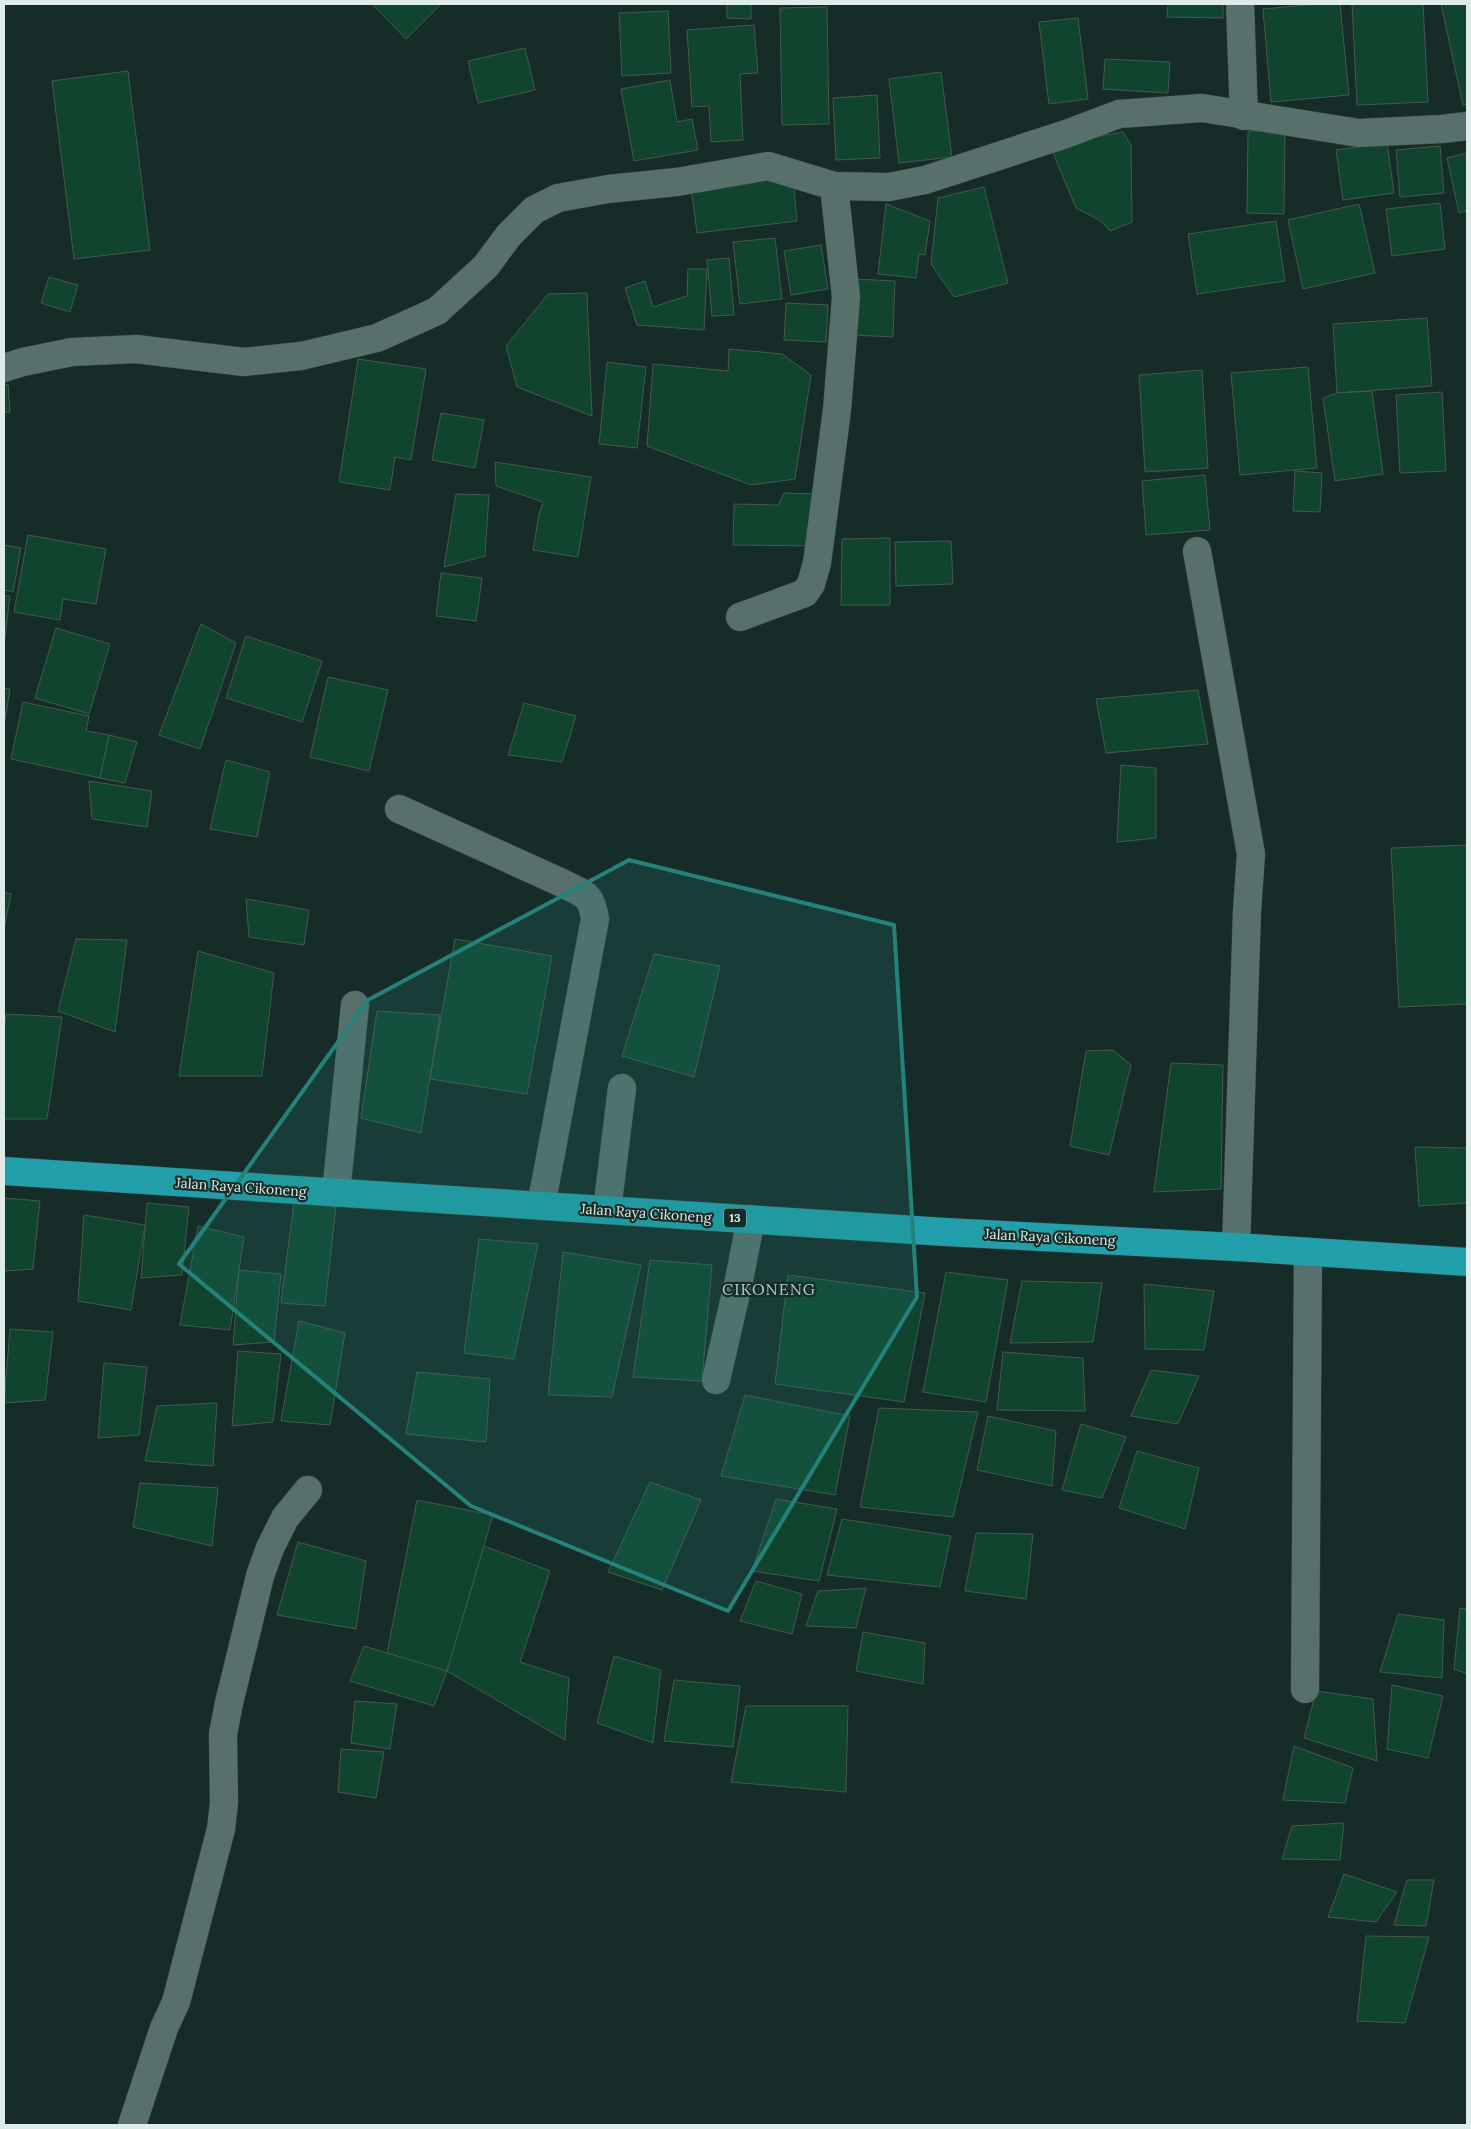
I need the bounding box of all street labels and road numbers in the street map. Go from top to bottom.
street label: Jalan Raya Cikoneng [174,1173,307,1201]
street label: Jalan Raya Cikoneng [579,1199,712,1227]
road number: 13 [724,1208,746,1228]
street label: Jalan Raya Cikoneng [983,1225,1116,1249]

